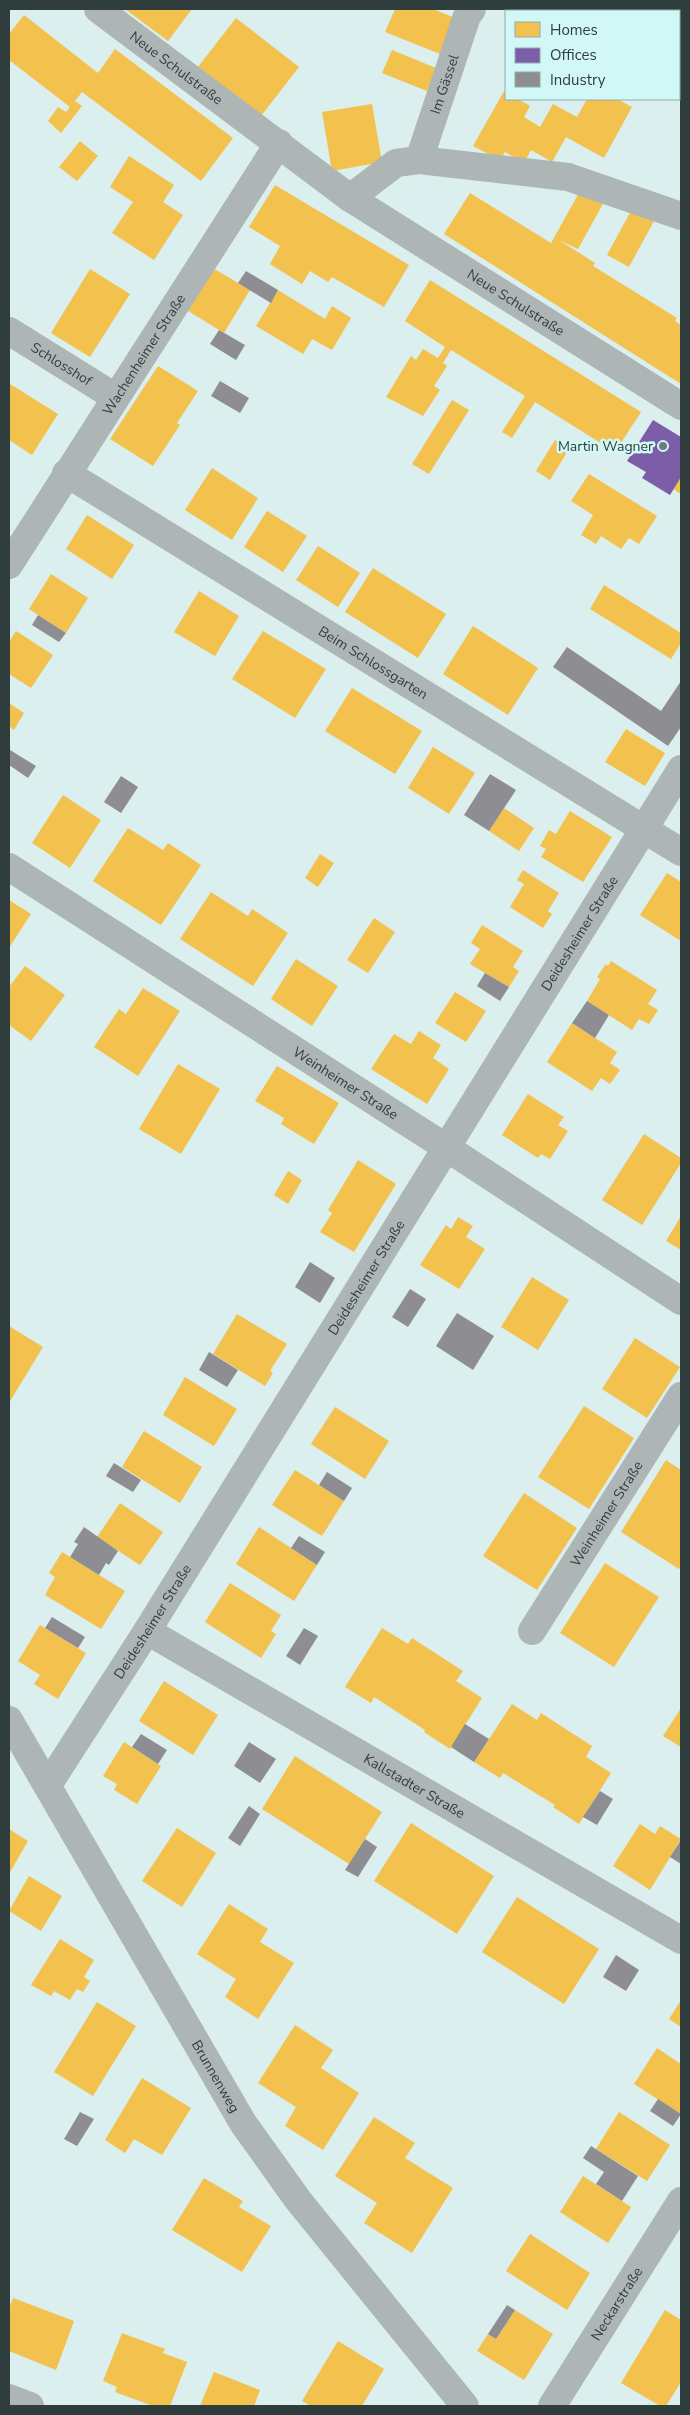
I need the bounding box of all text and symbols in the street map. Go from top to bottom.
legend [505,10,680,100]
text: Homes [550,20,598,40]
street label: Neue Schulstraße [126,27,227,109]
text: Offices [550,45,597,65]
street label: Im Gässel [426,51,463,116]
text: Industry [550,70,606,90]
street label: Neue Schulstraße [464,265,568,340]
street label: Wachenheimer Straße [98,290,190,419]
street label: Schlosshof [27,338,96,390]
place label: Martin Wagner [558,437,653,456]
marker: Martin Wagner [657,440,669,452]
street label: Beim Schlossgarten [315,621,432,703]
street label: Deidesheimer Straße [536,872,622,994]
street label: Weinheimer Straße [289,1042,402,1124]
street label: Deidesheimer Straße [323,1216,409,1339]
street label: Weinheimer Straße [566,1457,647,1570]
street label: Deidesheimer Straße [109,1561,196,1683]
street label: Kallstadter Straße [360,1749,469,1823]
street label: Brunnenweg [187,2037,244,2116]
street label: Neckarstraße [586,2263,647,2344]

